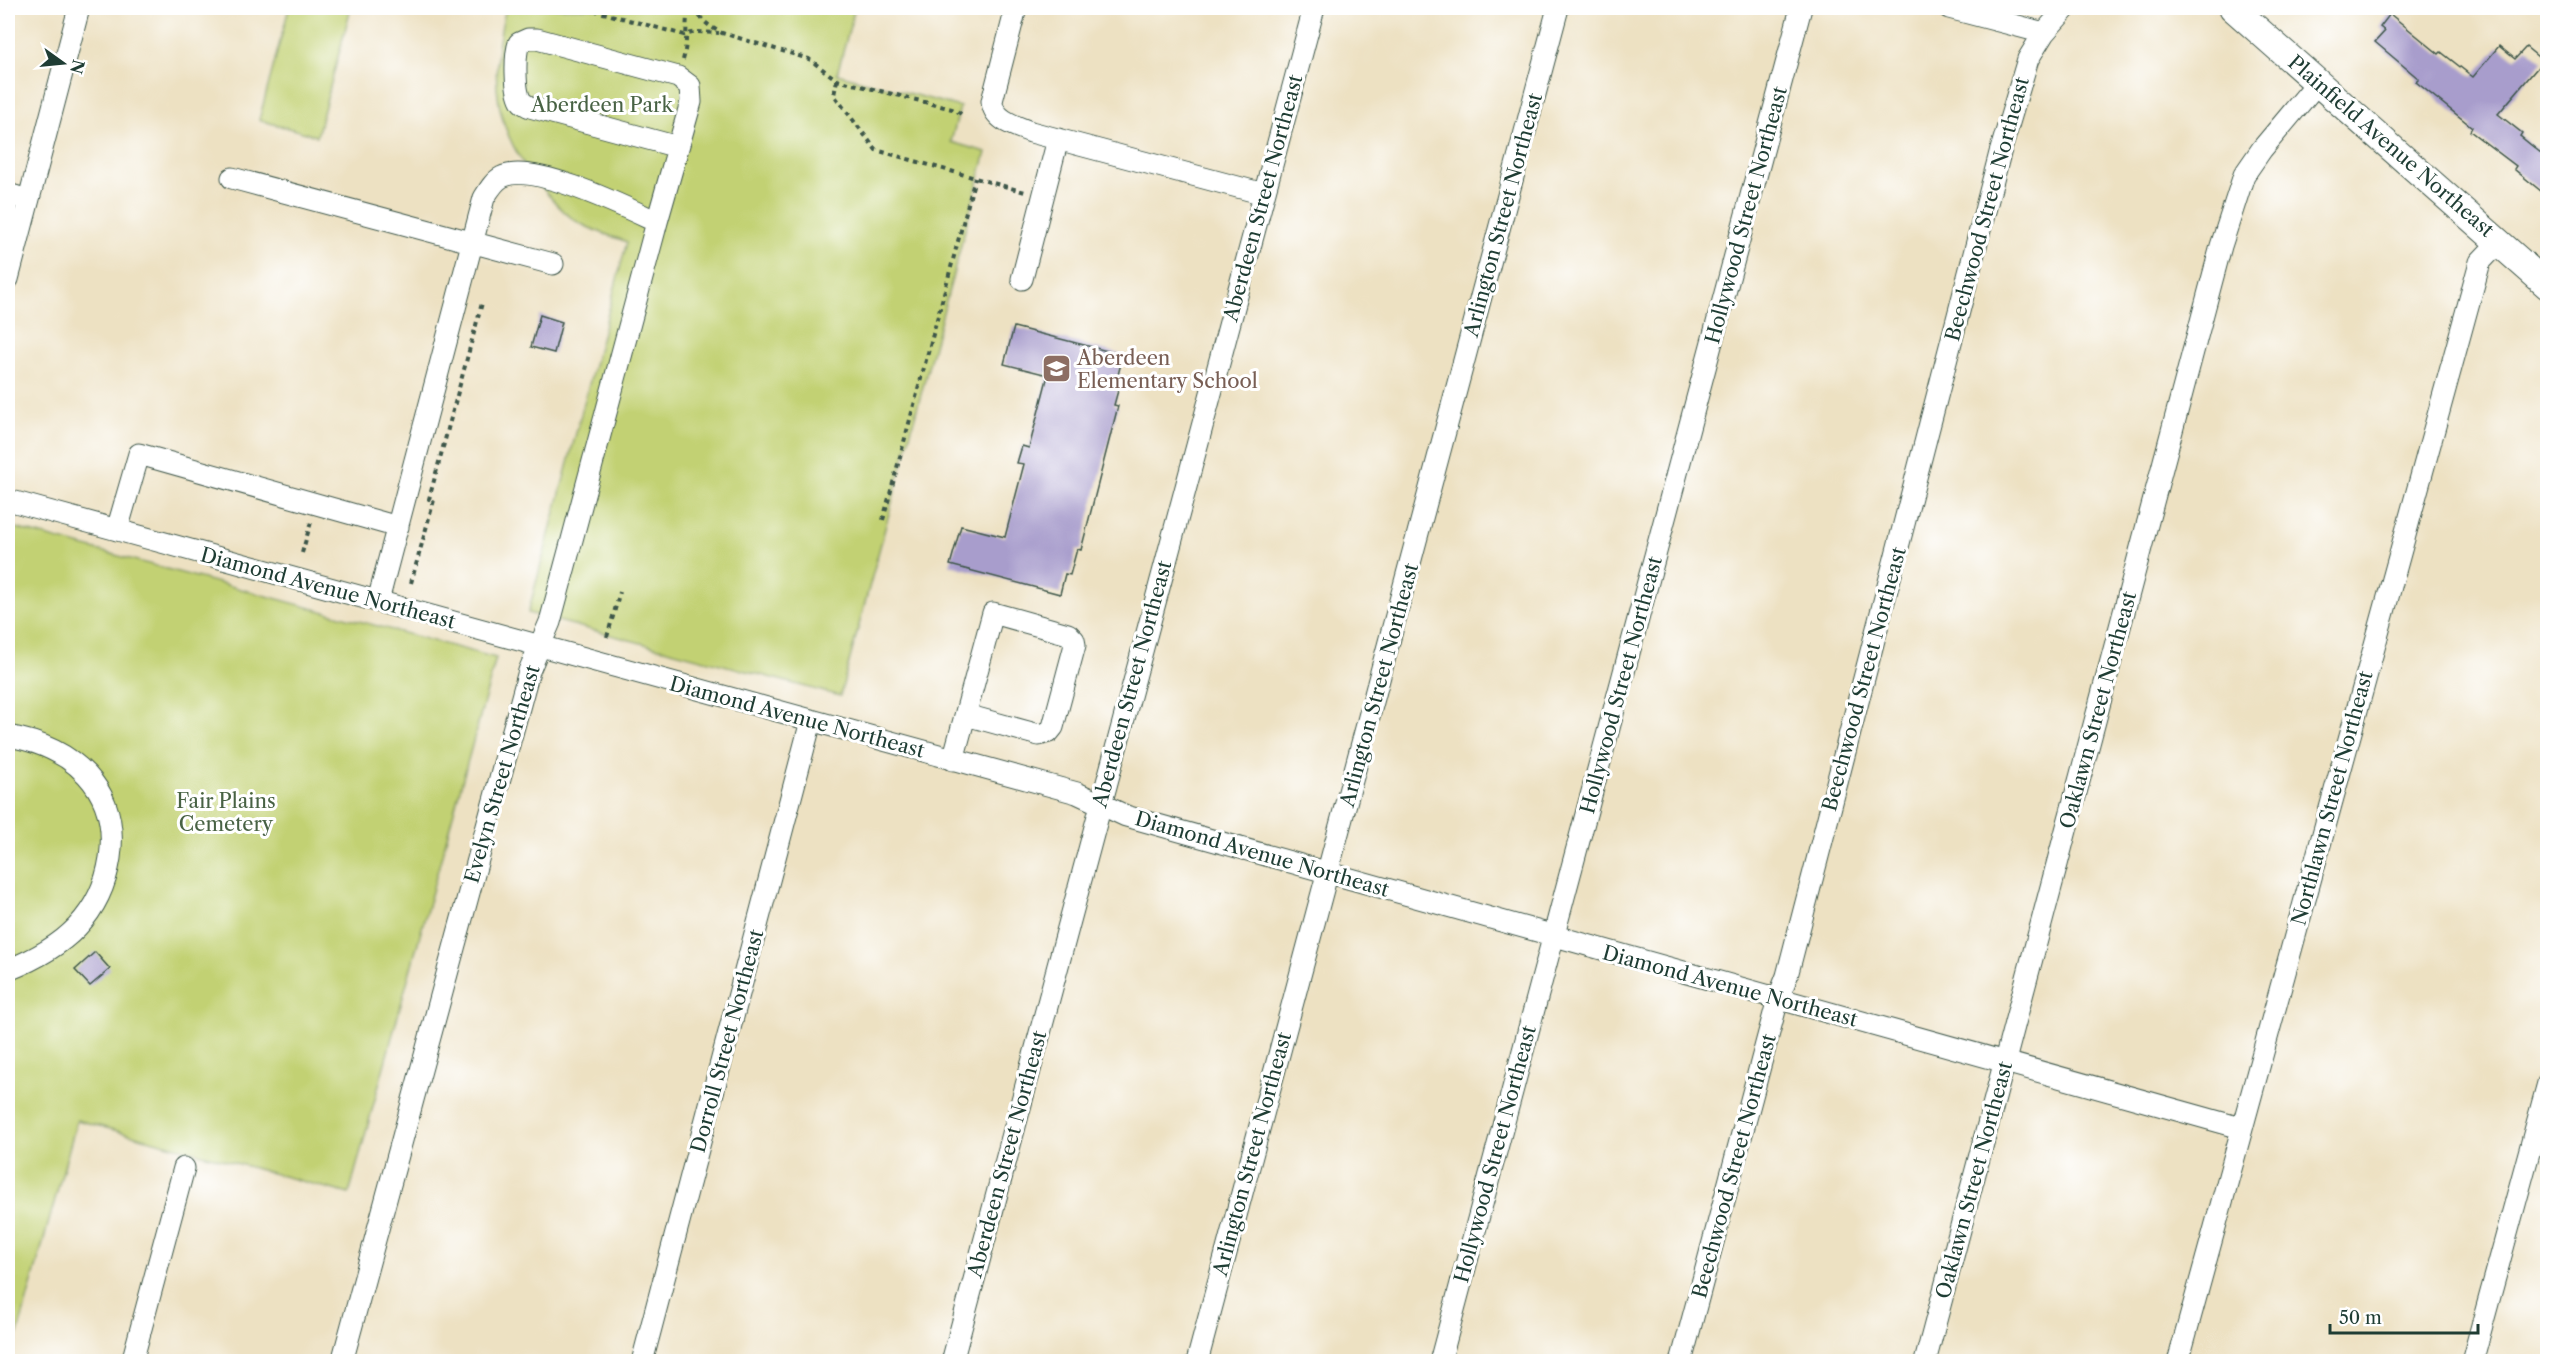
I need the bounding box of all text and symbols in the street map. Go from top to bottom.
north arrow [33,33,93,93]
street label: Plainfield Avenue Northeast [2283,50,2499,242]
text: N [66,58,89,76]
street label: Aberdeen Street Northeast [1218,72,1308,325]
street label: Beechwood Street Northeast [1940,74,2034,344]
street label: Hollywood Street Northeast [1700,84,1792,346]
street label: Arlington Street Northeast [1459,91,1547,340]
park label: Aberdeen Park [530,93,674,117]
place label: Aberdeen Elementary School [1076,346,1258,393]
school or university icon: Aberdeen Elementary School [1040,353,1072,385]
street label: Diamond Avenue Northeast [198,542,458,634]
street label: Beechwood Street Northeast [1817,544,1911,814]
street label: Hollywood Street Northeast [1575,554,1667,816]
street label: Aberdeen Street Northeast [1087,558,1177,811]
street label: Arlington Street Northeast [1335,561,1423,810]
street label: Oaklawn Street Northeast [2055,589,2141,831]
street label: Evelyn Street Northeast [459,662,545,886]
street label: Northlawn Street Northeast [2286,668,2378,928]
street label: Diamond Avenue Northeast [667,671,927,763]
park label: Fair Plains Cemetery [176,789,276,836]
street label: Diamond Avenue Northeast [1132,806,1392,902]
street label: Dorroll Street Northeast [686,927,768,1155]
street label: Diamond Avenue Northeast [1600,940,1860,1032]
street label: Hollywood Street Northeast [1449,1023,1541,1285]
street label: Aberdeen Street Northeast [962,1028,1052,1281]
street label: Arlington Street Northeast [1208,1030,1296,1279]
street label: Beechwood Street Northeast [1687,1031,1781,1301]
street label: Oaklawn Street Northeast [1931,1059,2017,1301]
scale bar [2330,1297,2478,1335]
text: 50 m [2339,1307,2382,1329]

